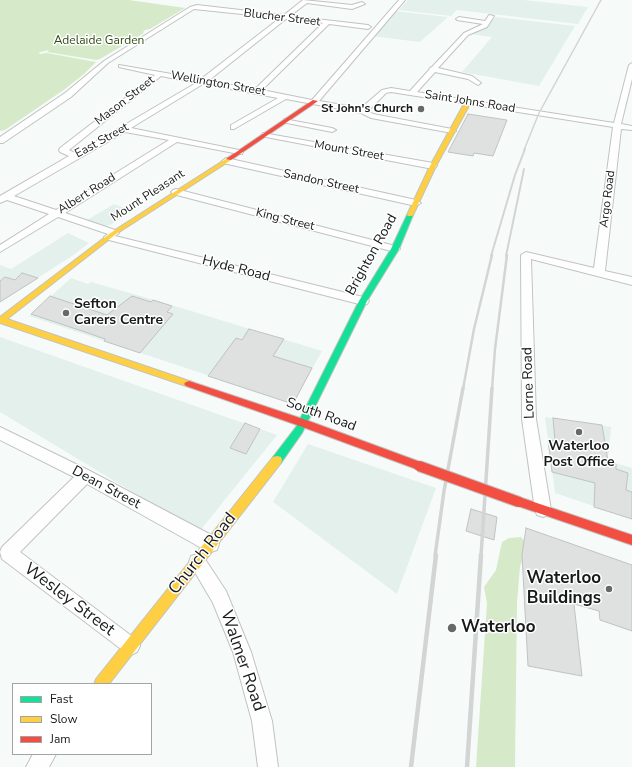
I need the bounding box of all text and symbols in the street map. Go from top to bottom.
street label: Blucher Street [243,6,321,30]
park label: Adelaide Garden [54,34,144,48]
street label: Wellington Street [169,69,267,99]
street label: Mason Street [92,73,158,129]
street label: Saint Johns Road [424,88,516,116]
place label: St John's Church [321,102,413,116]
marker: St John's Church [416,104,426,114]
street label: East Street [73,120,131,162]
street label: Mount Street [313,138,385,164]
street label: Mount Pleasant [109,167,187,225]
street label: Sandon Street [282,167,360,197]
street label: Argo Road [597,170,619,228]
street label: Albert Road [55,171,119,217]
street label: King Street [254,206,316,234]
street label: Brighton Road [343,211,401,299]
street label: Hyde Road [200,252,272,286]
place label: Sefton Carers Centre [74,297,163,330]
marker: Sefton Carers Centre [61,308,71,318]
street label: Lorne Road [519,347,539,419]
street label: South Road [284,395,358,435]
marker: Waterloo Post Office [574,427,584,437]
place label: Waterloo Post Office [543,439,615,472]
street label: Dean Street [69,463,143,513]
street label: Church Road [165,509,241,599]
street label: Wesley Street [20,559,118,641]
place label: Waterloo Buildings [527,569,601,609]
marker: Waterloo Buildings [604,584,614,594]
street label: Walmer Road [215,608,269,714]
place label: Waterloo [461,618,535,638]
marker: Waterloo [446,622,458,634]
legend [12,683,152,755]
text: Fast [50,691,73,707]
text: Slow [50,711,78,727]
text: Jam [50,731,71,747]

